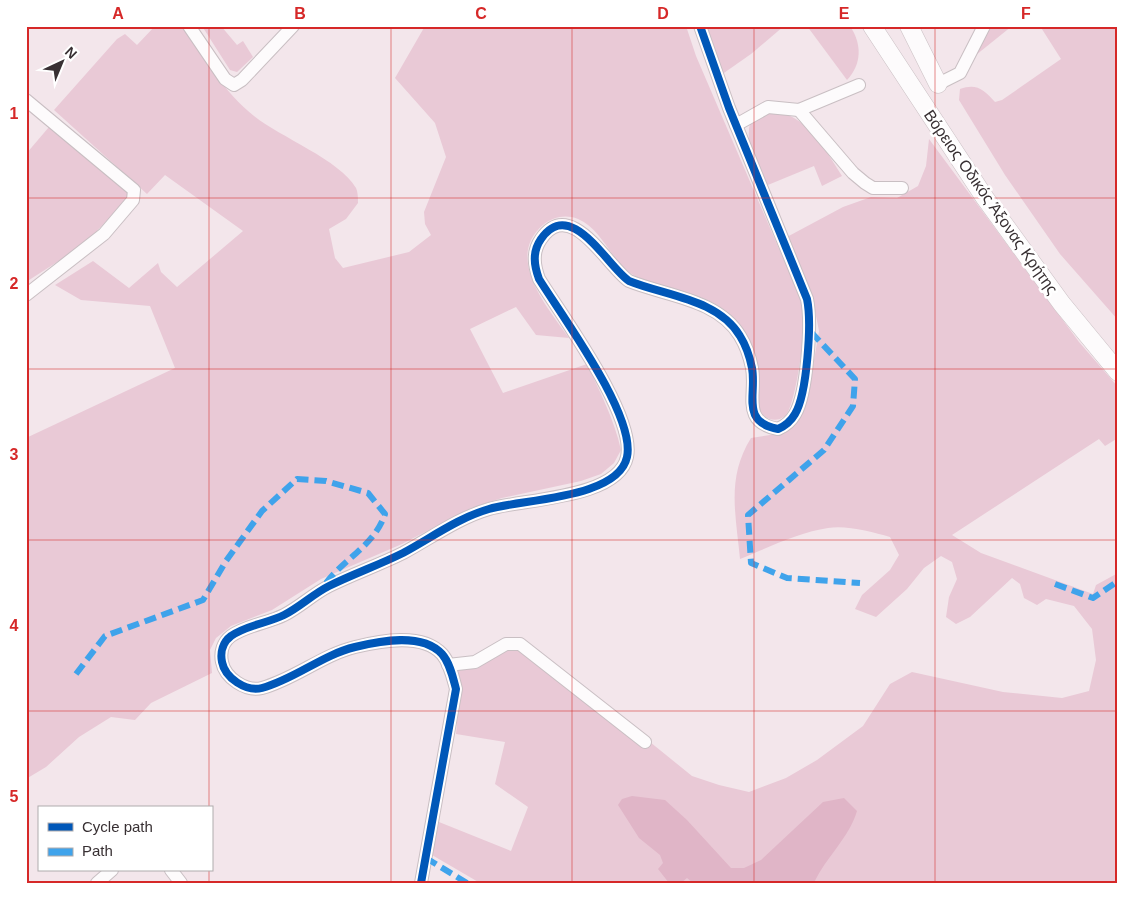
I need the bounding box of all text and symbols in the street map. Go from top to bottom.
text: A [112,5,124,22]
text: B [294,5,306,22]
text: C [475,5,487,22]
text: D [657,5,669,22]
text: E [839,5,850,22]
text: F [1021,5,1031,22]
north arrow [38,38,88,88]
text: N [62,43,80,62]
text: 1 [10,105,19,122]
street label: Βόρειος Οδικός Άξονας Κρήτης [920,107,1061,298]
text: 2 [10,275,19,292]
text: 3 [10,446,19,463]
text: 4 [10,617,19,634]
text: 5 [10,788,19,805]
legend [38,806,212,872]
text: Cycle path [82,818,153,835]
text: Path [82,842,113,859]

